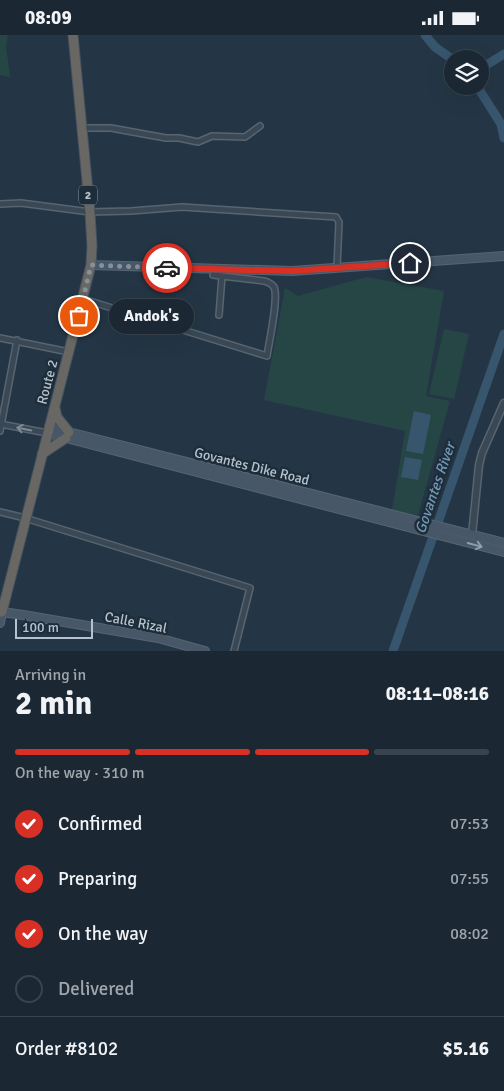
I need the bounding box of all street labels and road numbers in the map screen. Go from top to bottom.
road number: 2 [79,185,97,205]
street label: Route 2 [33,358,62,406]
street label: Govantes Dike Road [193,444,311,489]
street label: Calle Rizal [103,608,169,637]

